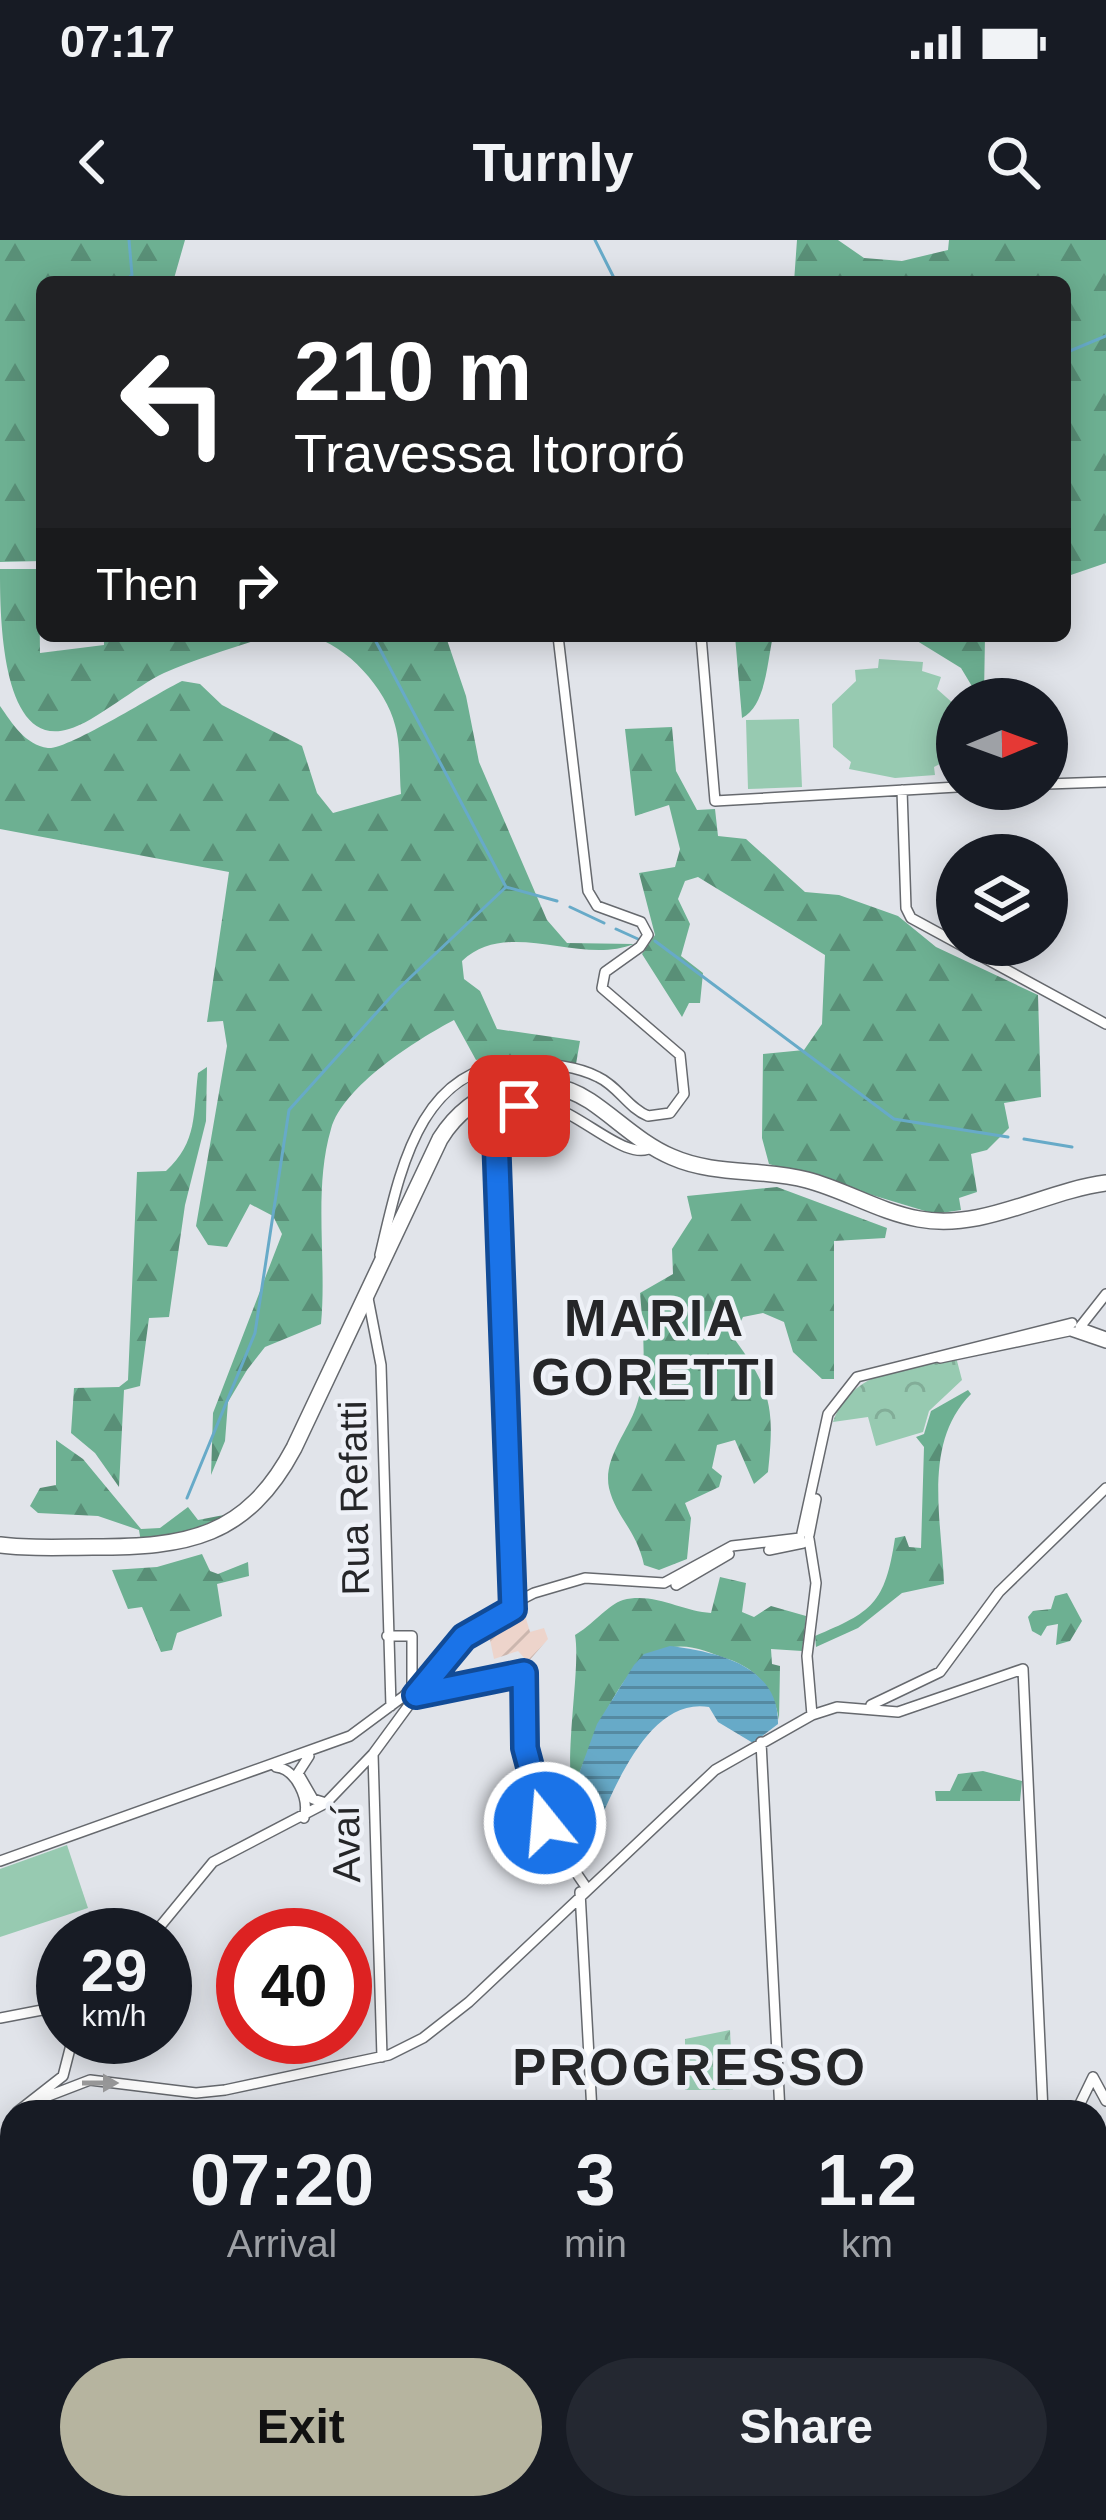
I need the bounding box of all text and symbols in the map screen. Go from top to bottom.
text: 07:17 [60,16,175,67]
icon: back [60,129,126,195]
icon: search [980,129,1046,195]
text: Turnly [473,132,634,192]
icon: left [96,324,252,480]
text: 210 m [294,324,532,418]
text: Travessa Itororó [294,423,685,483]
icon: right [223,552,289,618]
text: Then [96,559,199,610]
north arrow [936,678,1068,810]
map controls [936,678,1068,966]
button: layers [936,834,1068,966]
pin [468,1055,570,1157]
icon: arrive [486,1073,552,1139]
district label: MARIA GORETTI [531,1290,779,1406]
street label: Rua Refatti [331,1400,377,1596]
position arrow [482,1760,608,1886]
street label: Avaí [324,1805,368,1883]
speed limit sign: 40 [216,1908,372,2064]
text: 29 [81,1937,147,2004]
text: km/h [81,1999,147,2032]
district label: PROGRESSO [512,2039,868,2096]
one-way arrow [82,2073,120,2093]
text: 07:20 [190,2140,374,2220]
text: 3 [575,2140,616,2220]
text: 1.2 [817,2140,917,2220]
text: Arrival [227,2222,337,2265]
text: min [564,2222,627,2265]
text: km [841,2222,893,2265]
button: Exit [60,2358,542,2496]
button: Share [566,2358,1047,2496]

